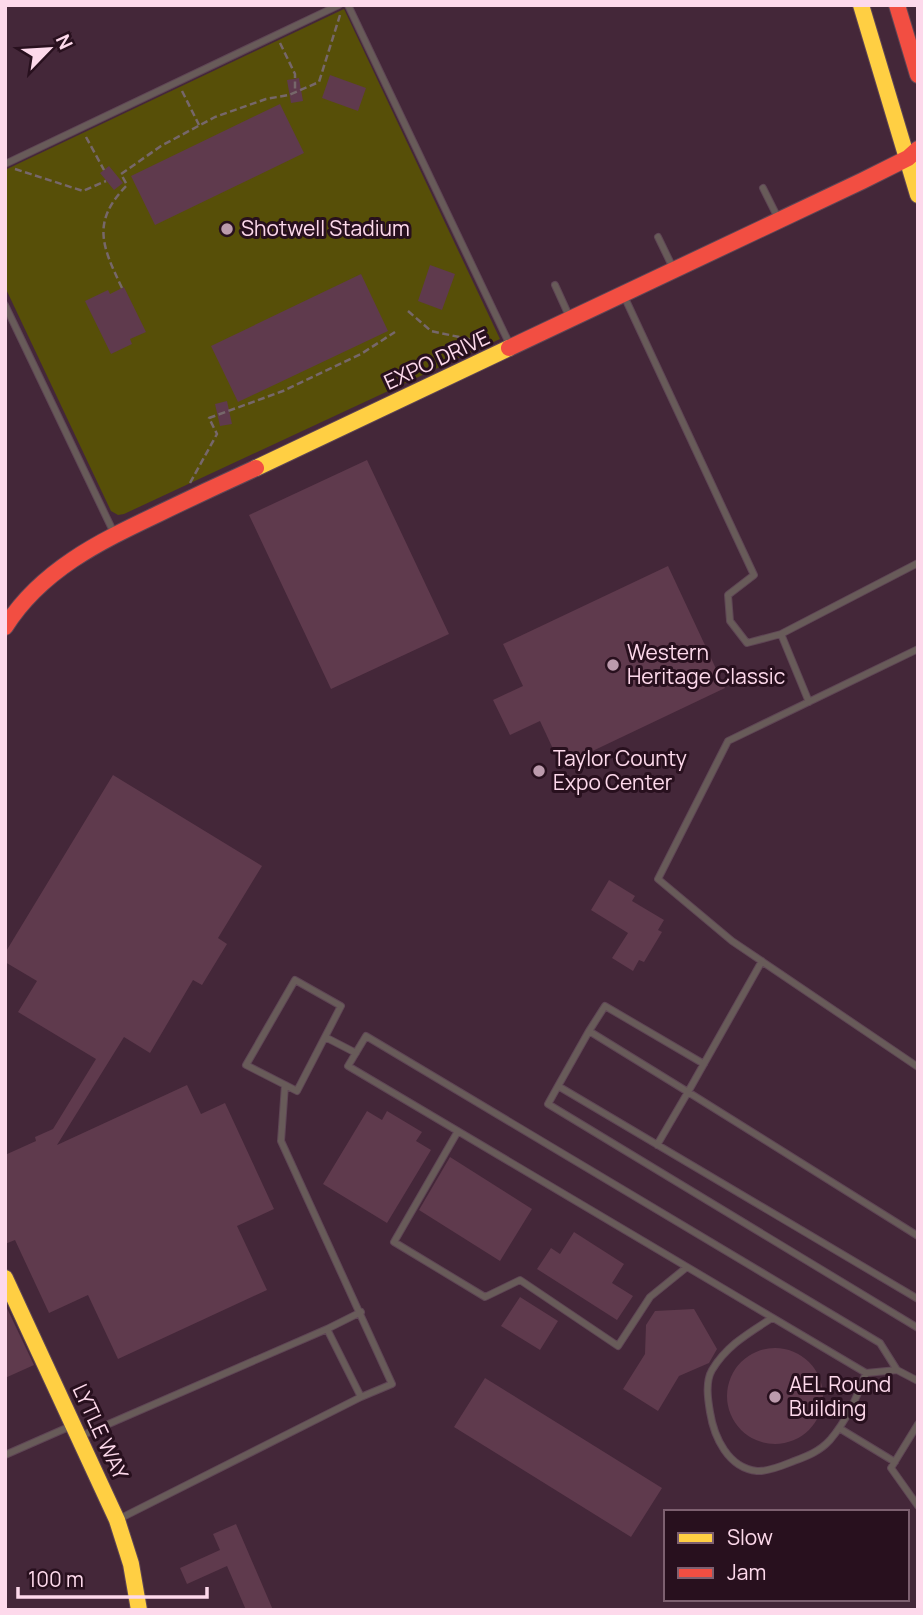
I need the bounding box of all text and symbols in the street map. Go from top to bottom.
north arrow [14,14,84,84]
text: N [50,30,79,53]
place label: Shotwell Stadium [241,214,410,242]
marker: Shotwell Stadium [219,221,235,237]
street label: EXPO DRIVE [379,322,494,396]
place label: Western Heritage Classic [627,638,785,690]
marker: Western Heritage Classic [605,657,621,673]
place label: Taylor County Expo Center [553,744,687,796]
marker: Taylor County Expo Center [531,763,547,779]
place label: AEL Round Building [789,1370,891,1422]
street label: LYTLE WAY [67,1379,135,1484]
marker: AEL Round Building [767,1389,783,1405]
legend [664,1510,909,1601]
text: Slow [727,1523,773,1551]
scale bar [18,1556,206,1600]
text: Jam [727,1558,766,1586]
text: 100 m [28,1565,84,1593]

